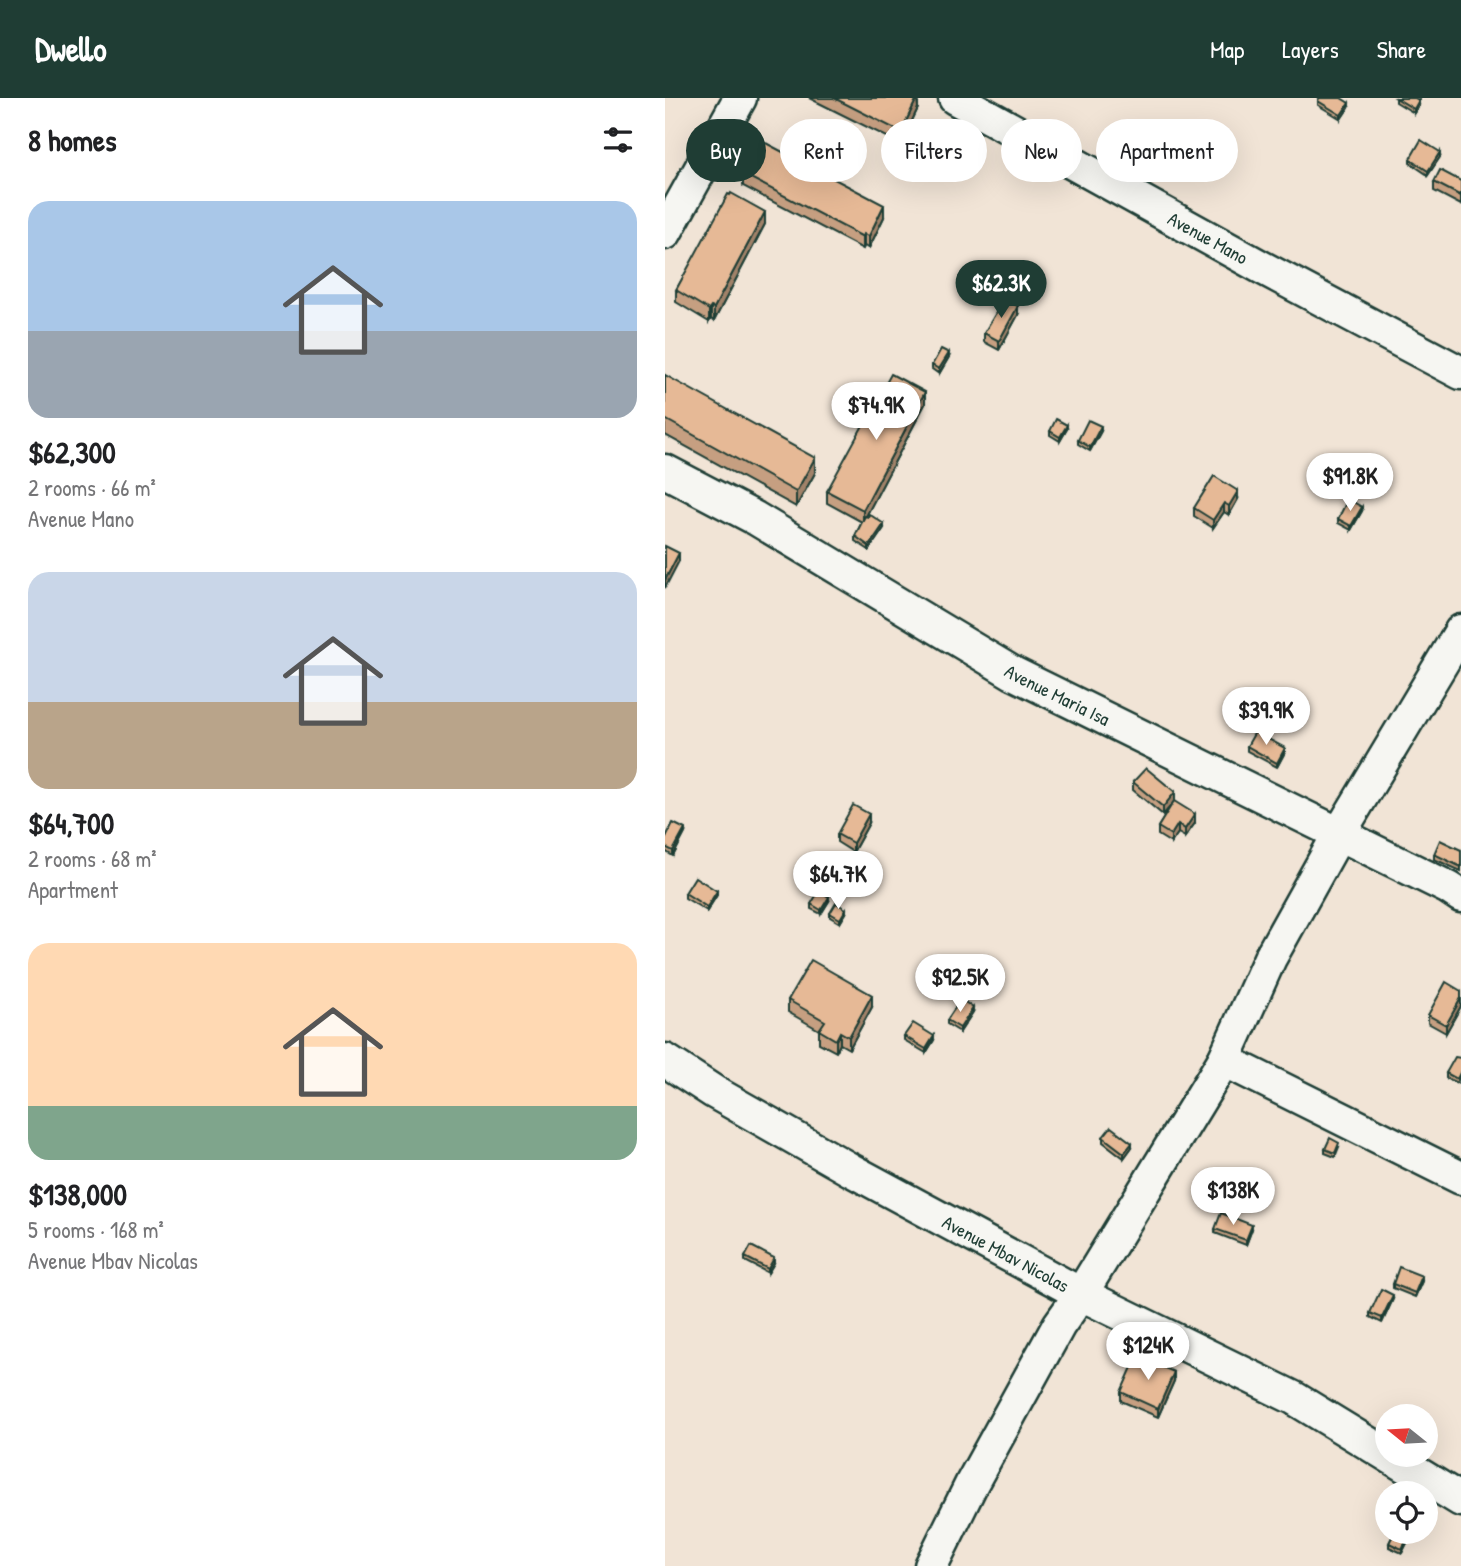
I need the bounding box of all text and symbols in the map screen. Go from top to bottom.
text: Dwello [35,27,107,71]
text: Map [1210,33,1244,65]
text: Layers [1282,33,1339,65]
text: Share [1377,33,1426,65]
chip: Buy [686,119,766,182]
chip: Rent [780,119,867,182]
chip: Filters [881,119,987,182]
chip: New [1001,119,1082,182]
chip: Apartment [1096,119,1238,182]
text: 8 homes [28,120,116,160]
icon: filters [599,121,637,159]
street label: Avenue Mano [1163,205,1253,270]
icon: home [270,247,396,373]
pin: $62.3K [944,260,1058,320]
text: $62.3K [972,267,1030,298]
pin: $74.9K [819,382,933,442]
text: $74.9K [847,389,905,420]
text: $62,300 [28,432,116,472]
pin: $91.8K [1293,454,1407,513]
text: $91.8K [1322,460,1378,491]
text: 2 rooms · 66 m² [28,472,156,503]
text: Avenue Mano [28,503,134,534]
icon: home [270,618,396,744]
street label: Avenue Maria Isa [1000,658,1115,732]
pin: $39.9K [1209,688,1323,747]
text: $39.9K [1238,694,1294,725]
text: $64,700 [28,803,114,843]
text: 2 rooms · 68 m² [28,843,156,874]
pin: $64.7K [781,852,895,911]
text: $64.7K [809,858,867,889]
text: Apartment [28,874,118,905]
pin: $92.5K [903,954,1017,1014]
text: $92.5K [931,961,989,992]
icon: home [270,989,396,1115]
pin: $138K [1184,1168,1282,1227]
text: $138,000 [28,1174,127,1214]
text: $138K [1207,1174,1259,1205]
street label: Avenue Mbav Nicolas [938,1209,1074,1298]
text: 5 rooms · 168 m² [28,1214,164,1245]
text: Avenue Mbav Nicolas [28,1245,198,1276]
pin: $124K [1099,1322,1197,1382]
text: $124K [1122,1329,1174,1360]
north arrow [1375,1404,1439,1466]
map controls [1375,1404,1438,1544]
button: locate [1375,1481,1438,1544]

